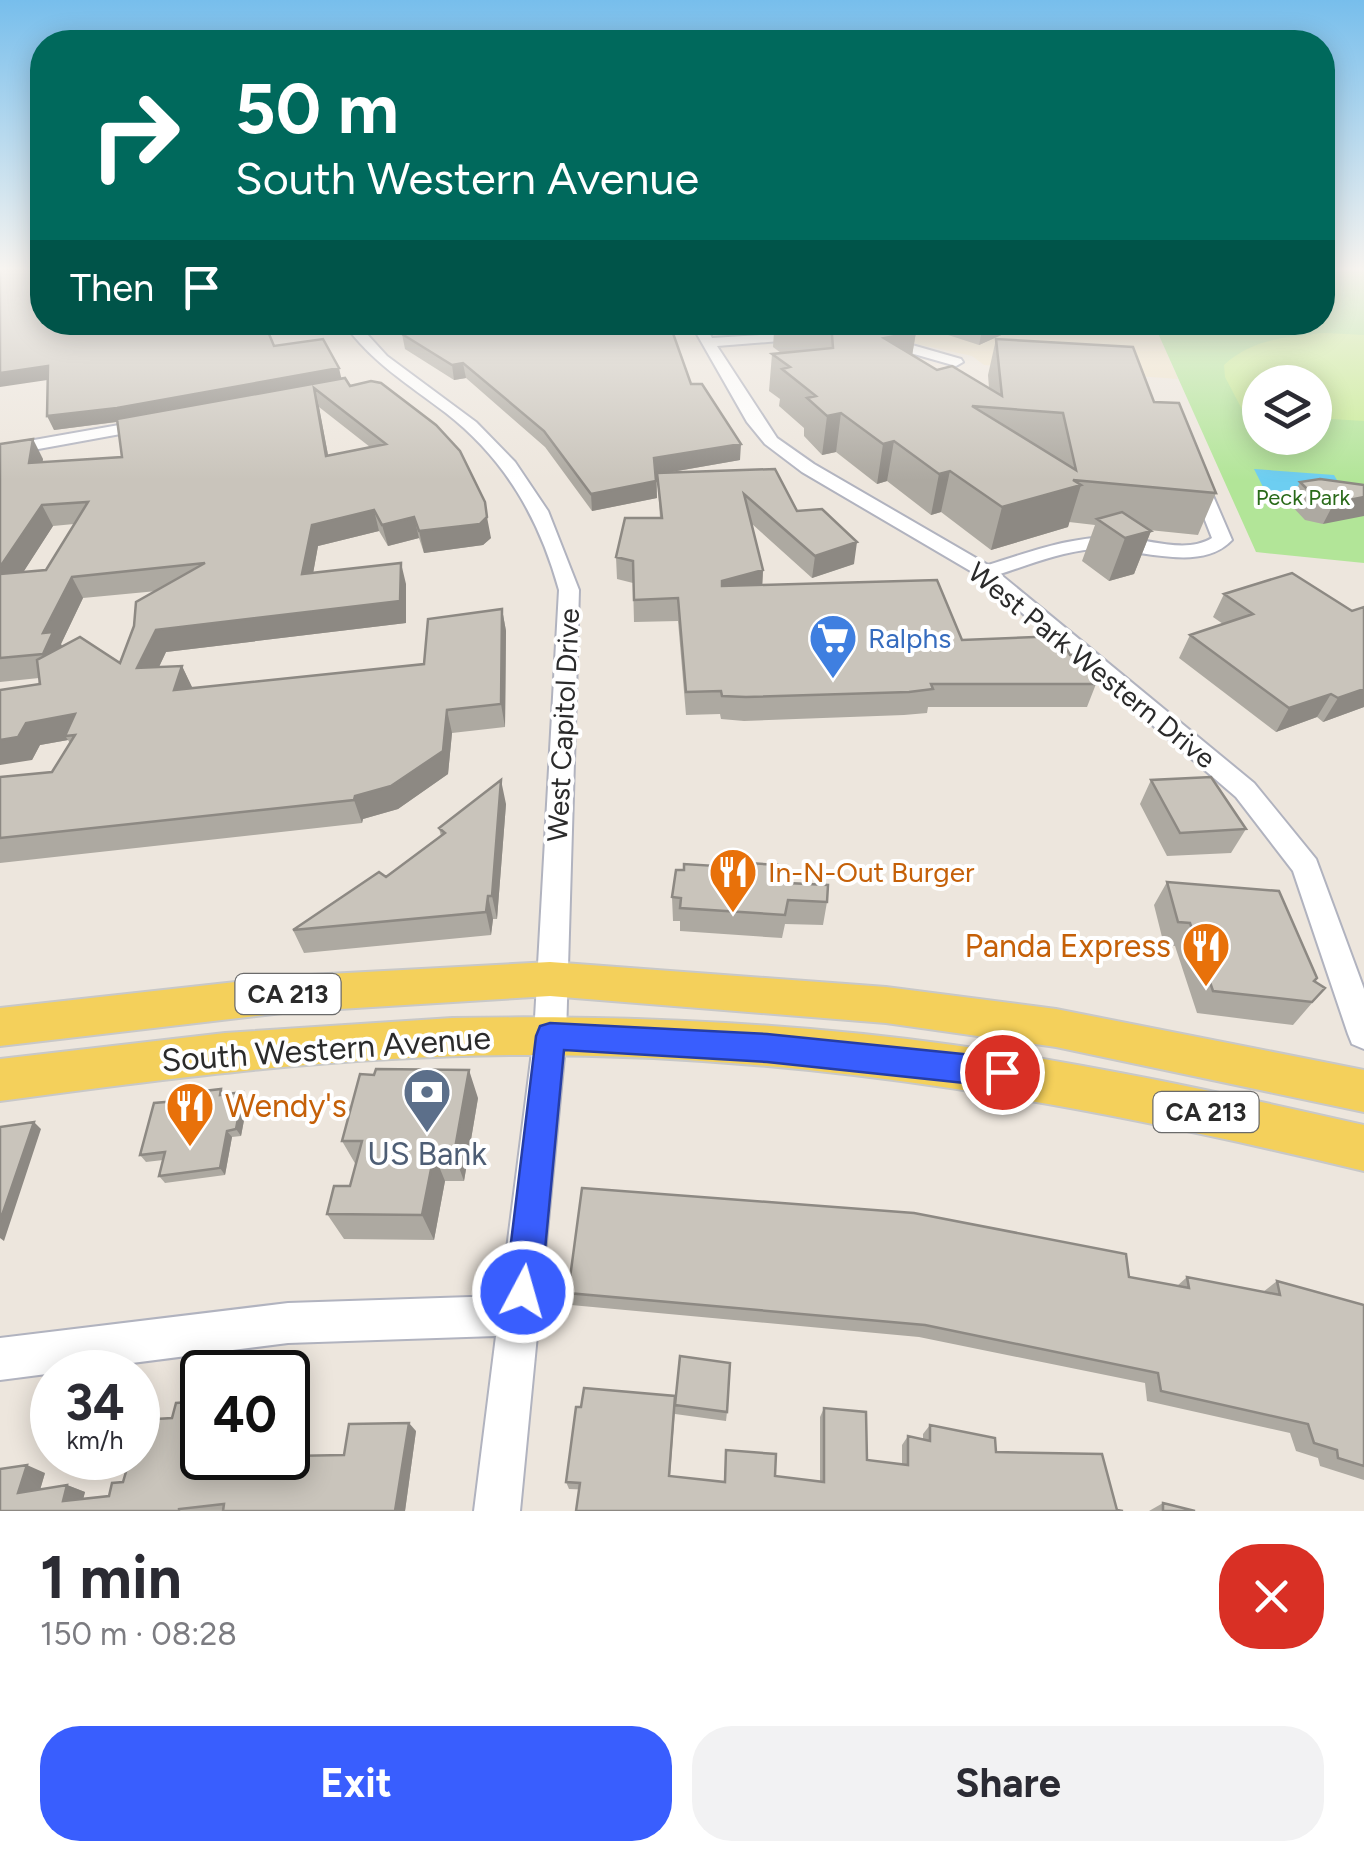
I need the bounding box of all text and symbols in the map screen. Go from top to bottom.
text: 50 m [235,66,399,151]
icon: right [70,70,200,200]
text: South Western Avenue [235,151,699,205]
icon: arrive [174,260,229,315]
text: Then [70,265,154,311]
map controls [1242,365,1332,455]
button: layers [1242,365,1332,455]
park label: Peck Park [1256,484,1351,511]
street label: West Park Western Drive [961,555,1223,775]
street label: West Capitol Drive [540,607,586,843]
supermarket icon: Ralphs [807,612,859,680]
place label: Ralphs [868,621,951,655]
restaurant icon: In-N-Out Burger [707,846,759,914]
place label: In-N-Out Burger [768,855,975,889]
restaurant icon: Panda Express [1180,920,1232,988]
place label: Panda Express [964,927,1171,965]
road number: CA 213 [236,974,340,1014]
street label: South Western Avenue [160,1019,492,1079]
pin [960,1030,1045,1115]
icon: arrive [975,1045,1030,1100]
bank icon: US Bank [401,1066,453,1134]
restaurant icon: Wendy's [164,1080,216,1148]
place label: Wendy's [225,1087,347,1125]
road number: CA 213 [1154,1092,1258,1132]
place label: US Bank [367,1135,487,1173]
position arrow [471,1240,575,1344]
speed limit sign: 40 [180,1350,310,1480]
text: 34 [65,1372,125,1433]
text: km/h [66,1425,124,1455]
text: 1 min [40,1541,182,1613]
button: close [1219,1544,1324,1649]
text: 150 m · 08:28 [40,1615,237,1653]
button: Exit [40,1726,672,1841]
button: Share [692,1726,1324,1841]

